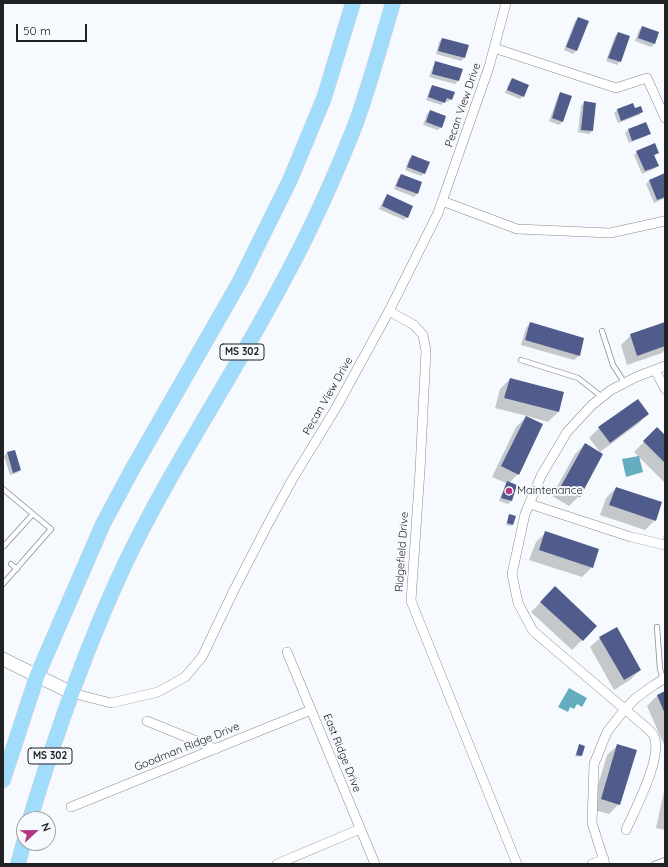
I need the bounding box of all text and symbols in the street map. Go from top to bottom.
scale bar [18,16,89,42]
text: 50 m [23,23,51,38]
street label: Pecan View Drive [442,61,484,149]
road number: MS 302 [220,344,264,360]
street label: Pecan View Drive [300,355,356,437]
place label: Maintenance [517,484,583,498]
marker: Maintenance [504,486,514,496]
street label: Ridgefield Drive [393,511,411,593]
street label: East Ridge Drive [320,712,364,794]
street label: Goodman Ridge Drive [132,720,242,774]
road number: MS 302 [28,748,72,764]
north arrow [16,811,56,851]
text: N [38,821,54,833]

